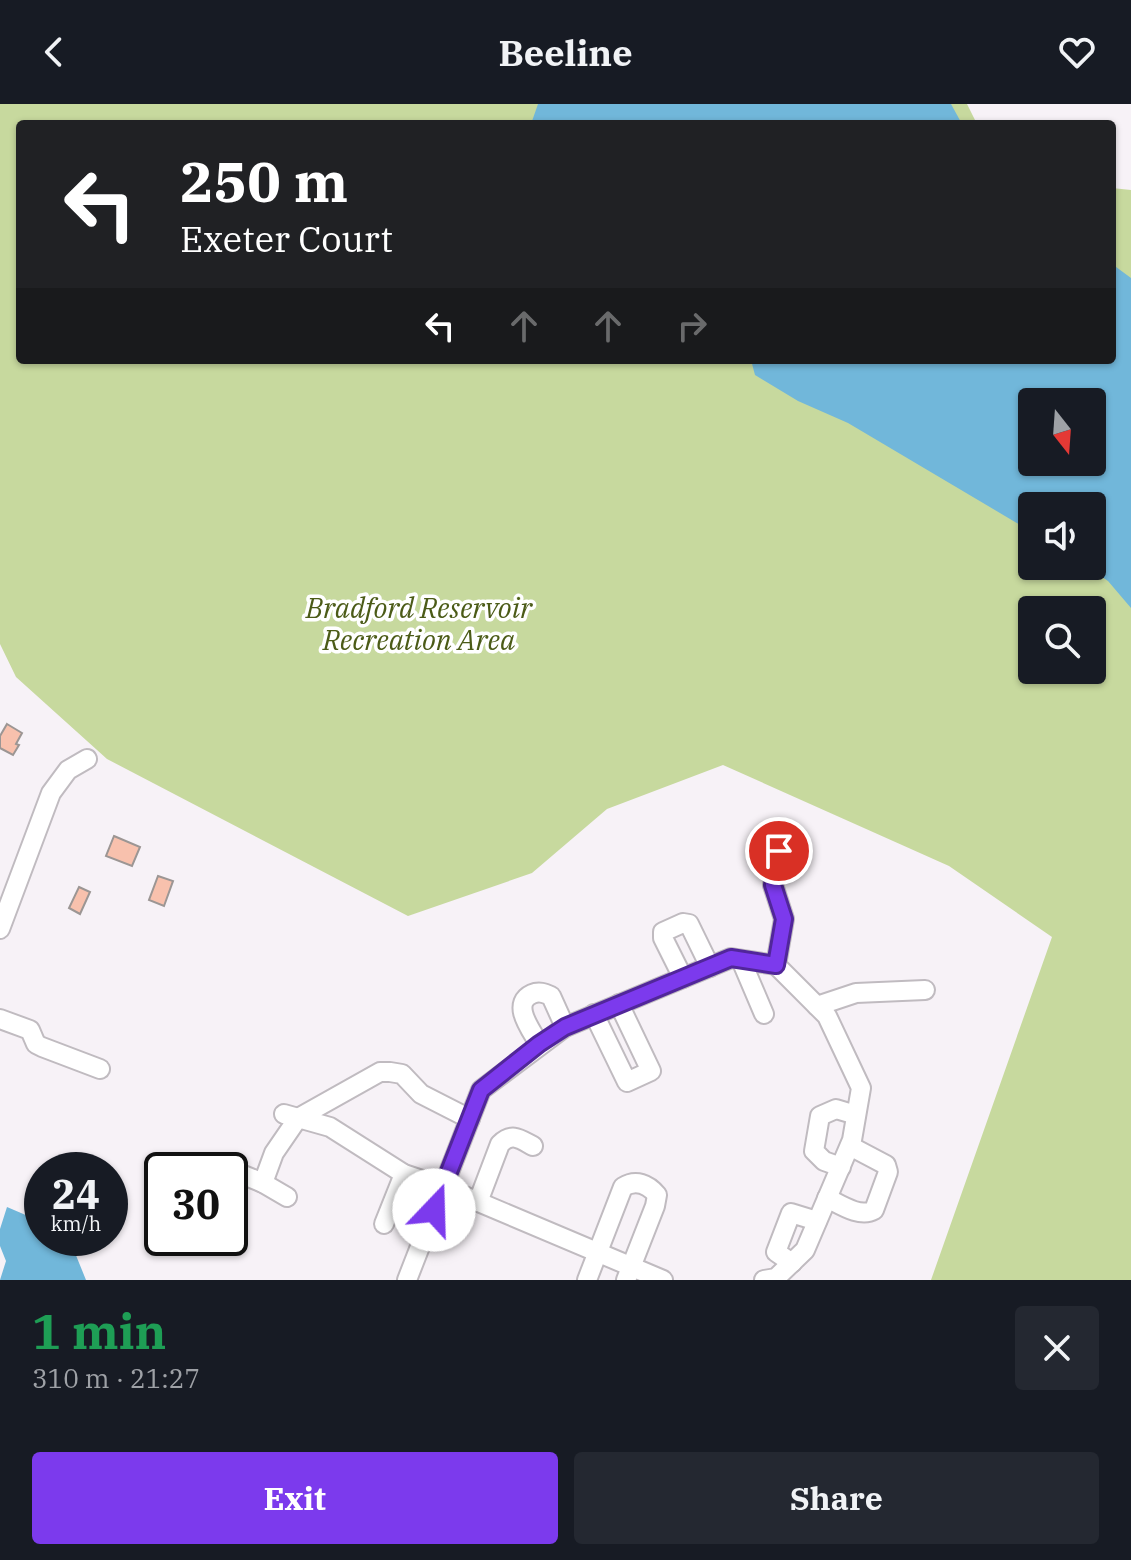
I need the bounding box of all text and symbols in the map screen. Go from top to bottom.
text: Beeline [498,29,633,76]
icon: back [32,30,76,74]
icon: heart [1055,30,1099,74]
text: 250 m [180,145,348,217]
icon: left [48,152,152,256]
text: Exeter Court [180,215,393,262]
icon: left [418,304,462,348]
icon: ahead [502,304,546,348]
icon: ahead [586,304,630,348]
icon: right [670,304,714,348]
north arrow [1018,388,1106,476]
map controls [1018,388,1106,684]
button: sound [1018,492,1106,580]
park label: Bradford Reservoir Recreation Area [305,589,533,658]
button: search [1018,596,1106,684]
pin [745,817,813,885]
icon: arrive [757,829,801,873]
speed limit sign: 30 [144,1152,248,1256]
text: 24 [52,1168,100,1220]
position arrow [392,1168,476,1252]
text: km/h [51,1210,101,1237]
text: 1 min [32,1300,166,1362]
button: close [1015,1306,1099,1390]
text: 310 m · 21:27 [32,1361,200,1395]
button: Exit [32,1452,558,1544]
button: Share [574,1452,1099,1544]

